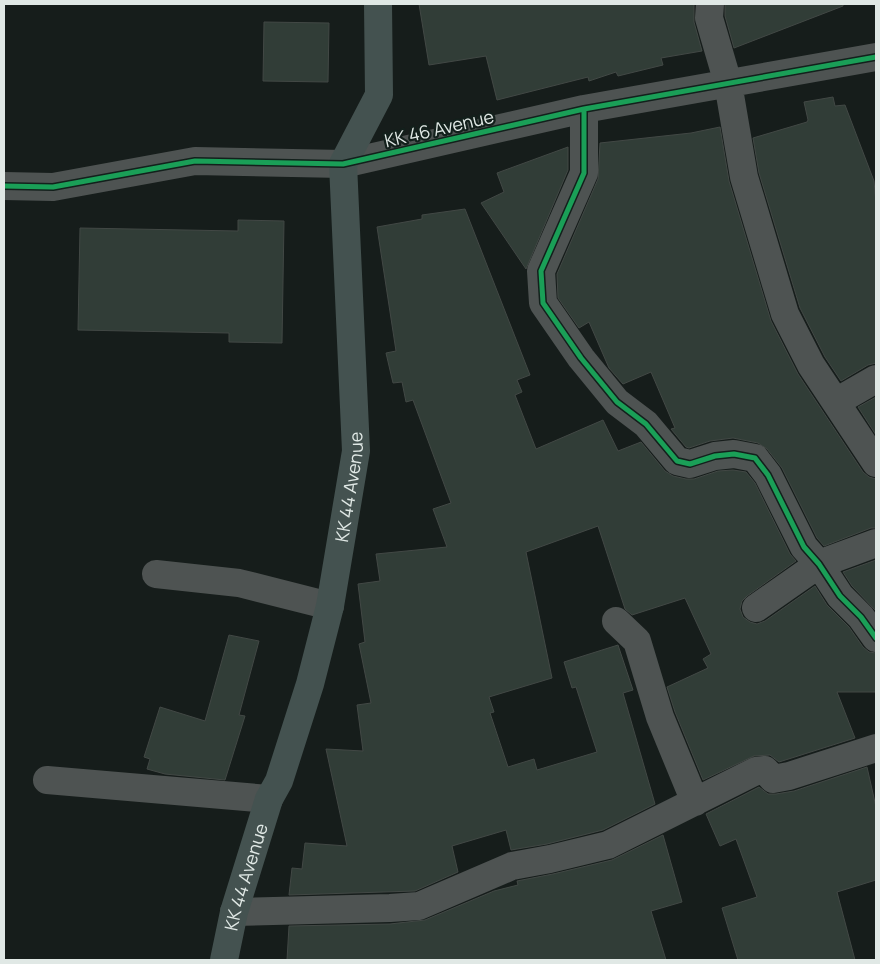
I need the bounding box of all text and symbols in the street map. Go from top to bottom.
street label: KK 46 Avenue [382,104,496,152]
street label: KK 44 Avenue [329,431,368,544]
street label: KK 44 Avenue [218,820,273,933]

